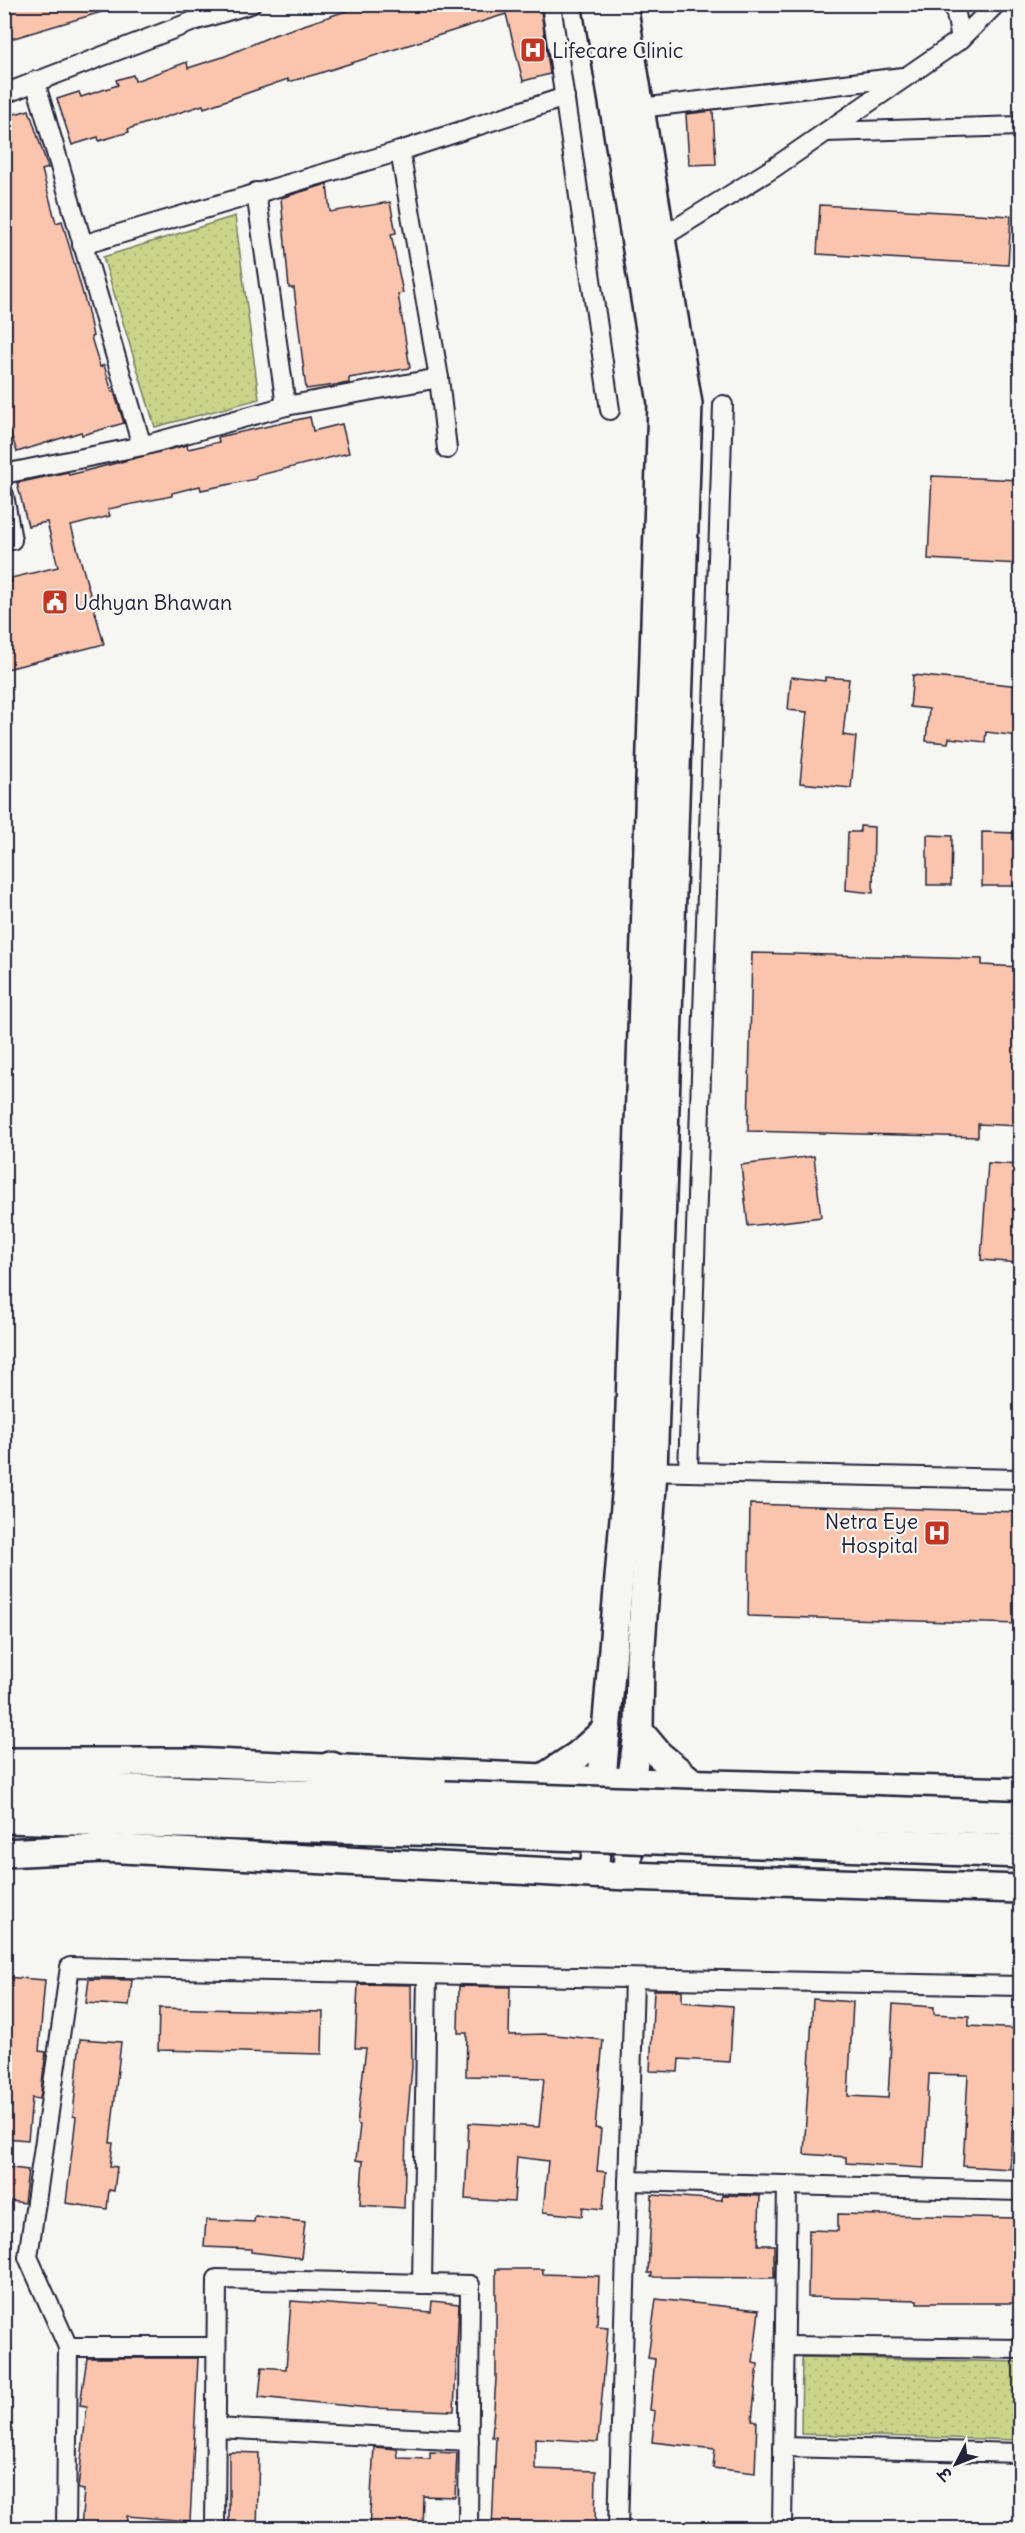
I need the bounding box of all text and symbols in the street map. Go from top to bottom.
hospital icon: Lifecare Clinic [518,35,548,65]
place label: Lifecare Clinic [552,37,683,64]
public building icon: Udhyan Bhawan [40,587,70,617]
place label: Udhyan Bhawan [74,589,232,616]
place label: Netra Eye Hospital [825,1508,918,1559]
hospital icon: Netra Eye Hospital [922,1518,952,1548]
north arrow [926,2434,986,2494]
text: उ [933,2462,957,2486]

